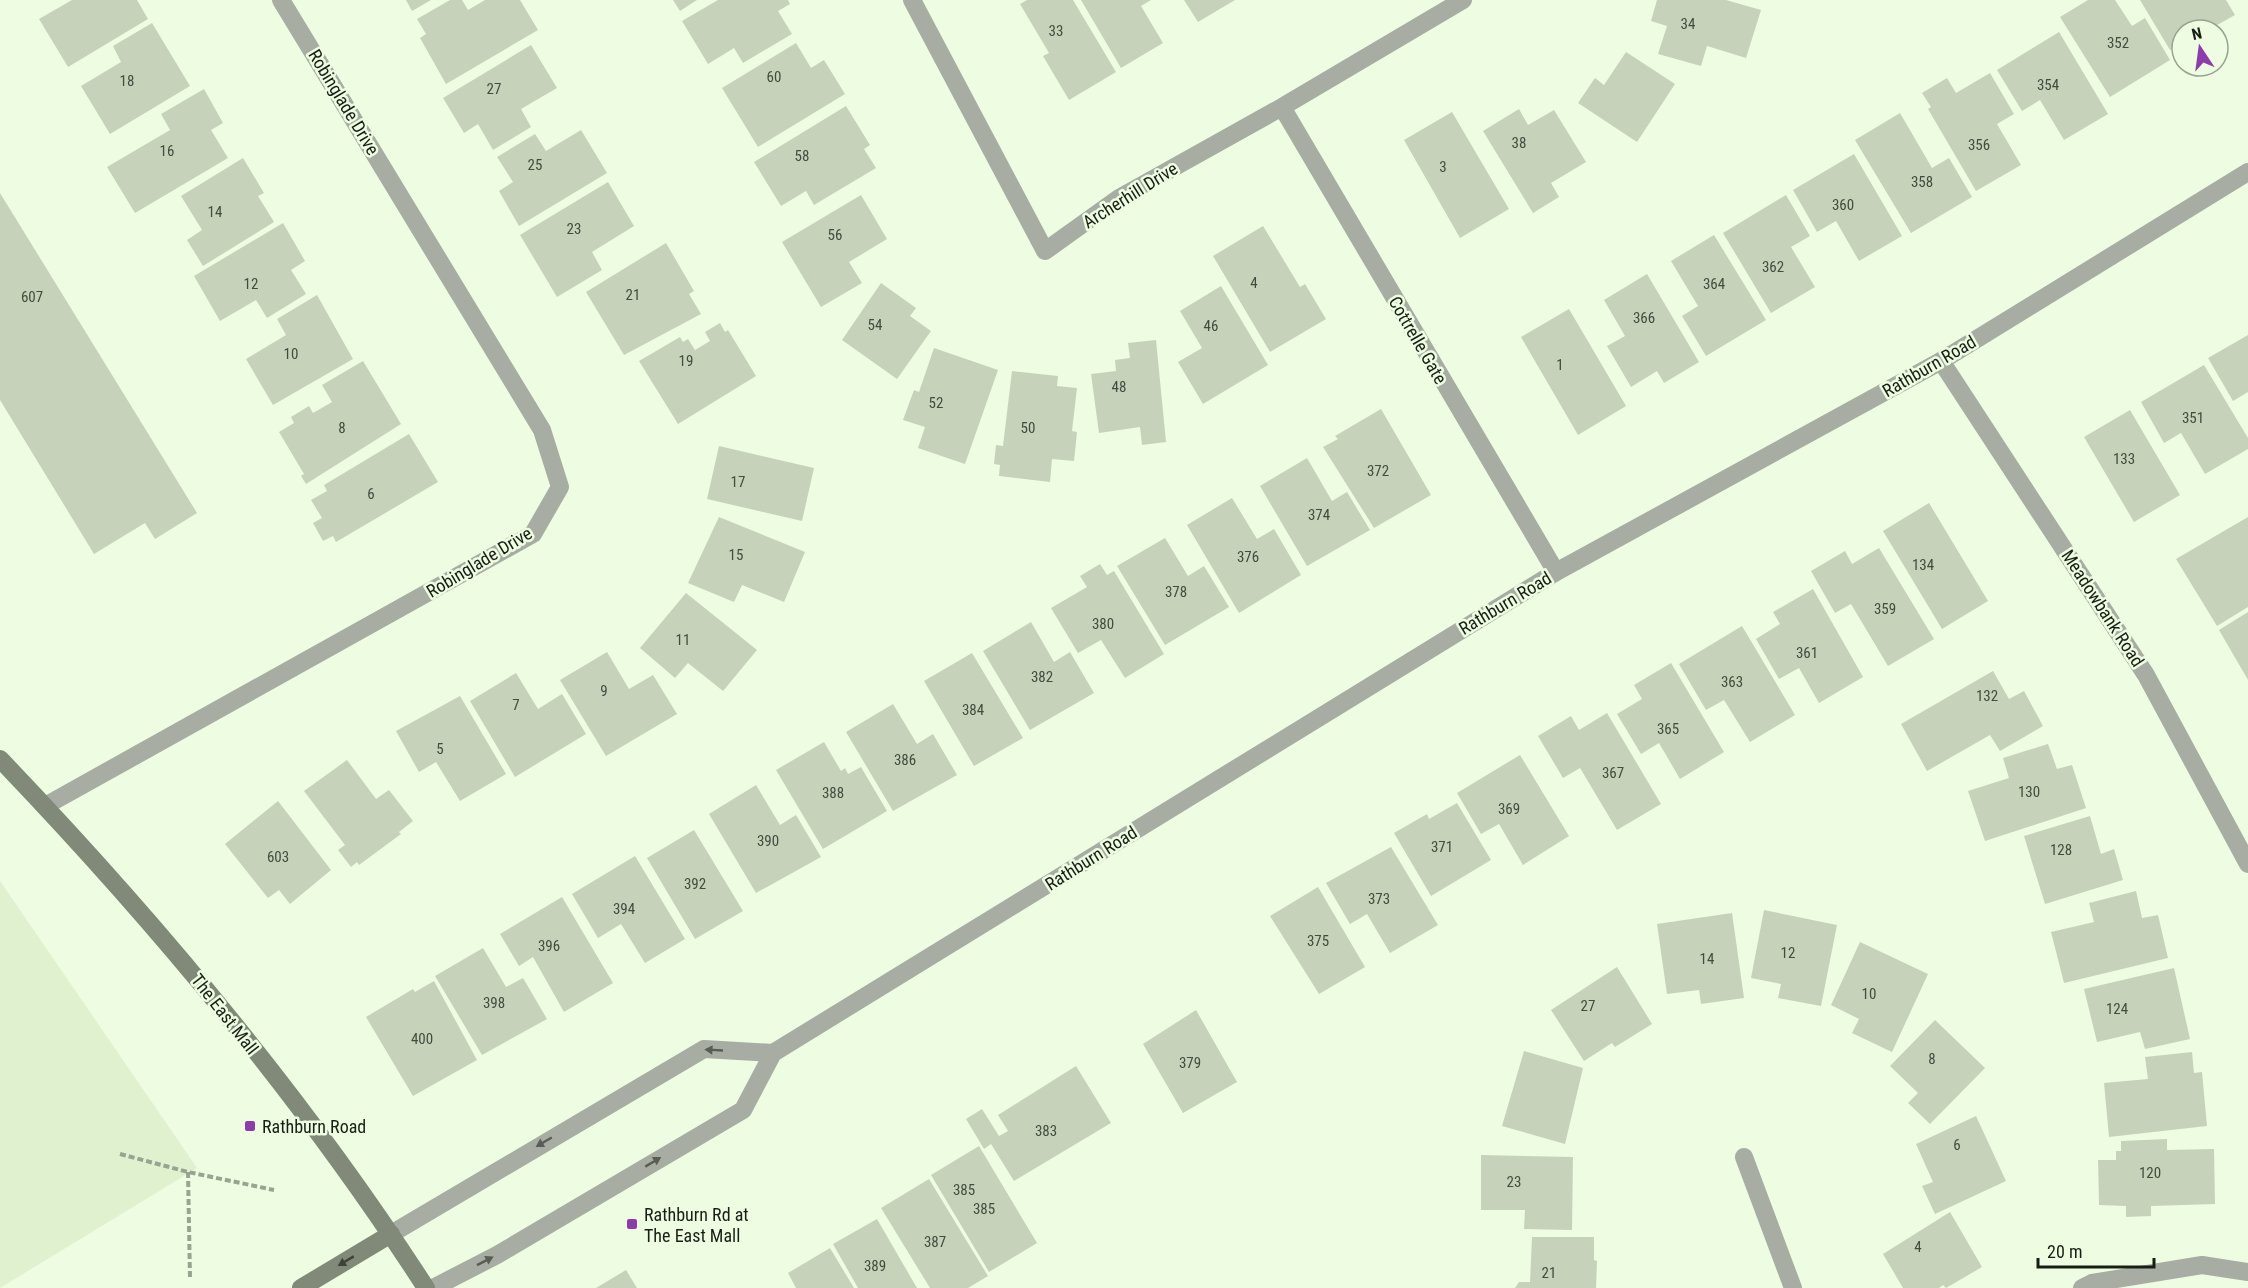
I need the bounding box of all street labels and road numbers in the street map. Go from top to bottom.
street label: Robinglade Drive [304,45,384,159]
street label: Archerhill Drive [1079,158,1181,232]
street label: Cottrelle Gate [1385,293,1451,387]
street label: Rathburn Road [1879,331,1979,401]
street label: Robinglade Drive [422,522,536,602]
street label: Meadowbank Road [2057,546,2149,670]
street label: Rathburn Road [1455,567,1555,639]
street label: Rathburn Road [1041,821,1141,895]
street label: The East Mall [187,970,263,1058]

